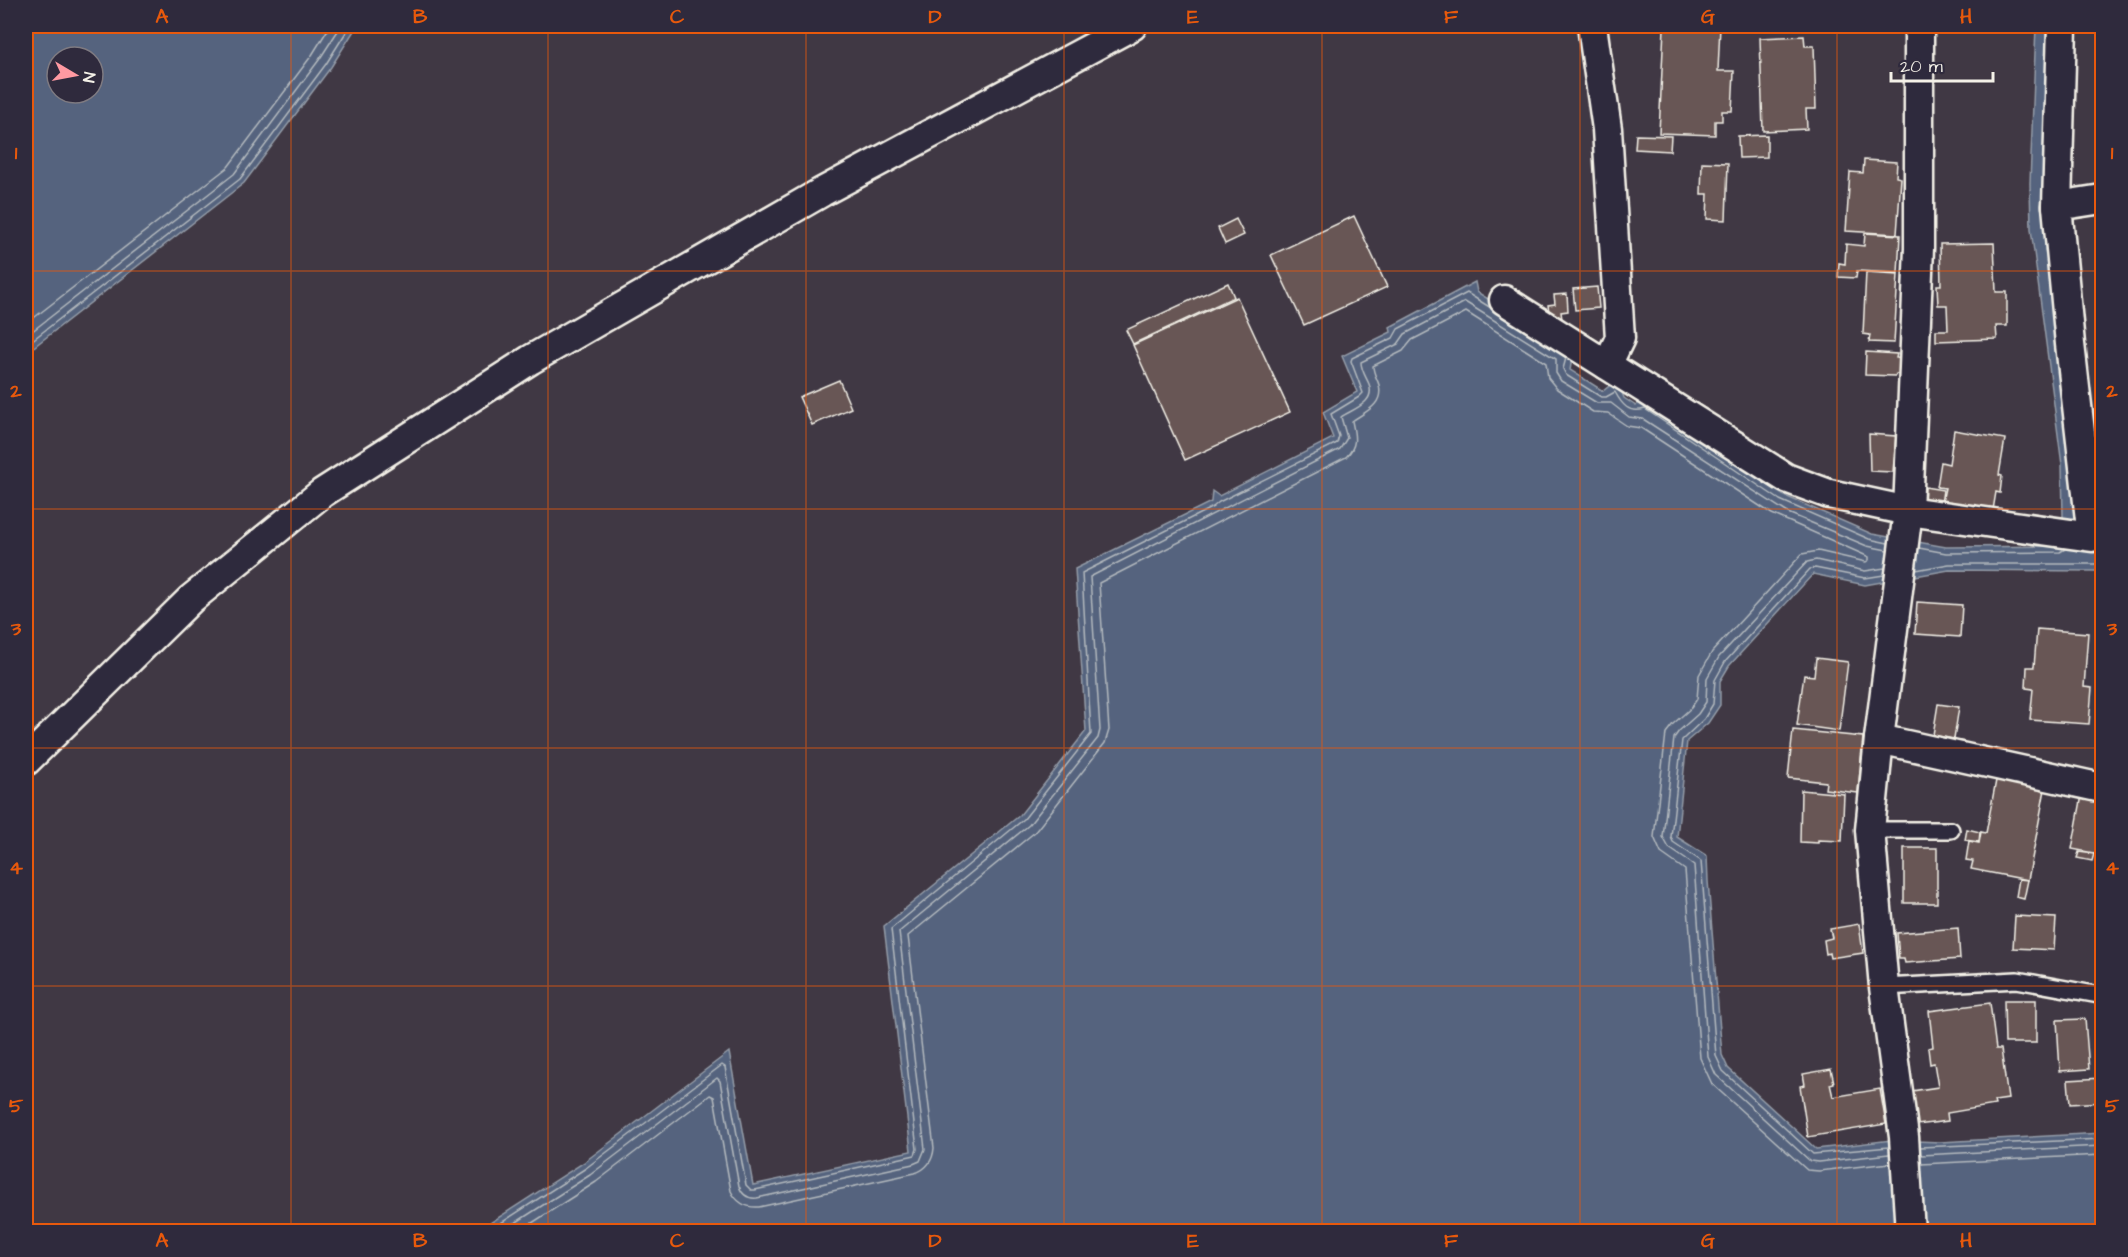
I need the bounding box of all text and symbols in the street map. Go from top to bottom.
text: A [156,3,169,31]
text: B [413,3,428,31]
text: C [670,3,685,31]
text: D [929,3,942,31]
text: E [1187,3,1199,31]
text: F [1444,3,1459,31]
text: G [1701,3,1715,31]
text: H [1960,3,1972,31]
north arrow [45,45,105,105]
scale bar [1891,45,1993,83]
text: 20 m [1900,54,1943,79]
text: N [77,71,100,84]
text: 1 [15,139,18,167]
text: 1 [2111,139,2114,167]
text: 2 [9,377,22,405]
text: 2 [2105,377,2118,405]
text: 3 [10,615,22,643]
text: 3 [2106,615,2118,643]
text: 4 [9,854,23,882]
text: 4 [2105,854,2119,882]
text: 5 [9,1092,24,1120]
text: 5 [2105,1092,2120,1120]
text: A [156,1227,169,1255]
text: B [413,1227,428,1255]
text: C [670,1227,685,1255]
text: D [929,1227,942,1255]
text: E [1187,1227,1199,1255]
text: F [1444,1227,1459,1255]
text: G [1701,1227,1715,1255]
text: H [1960,1227,1972,1255]

